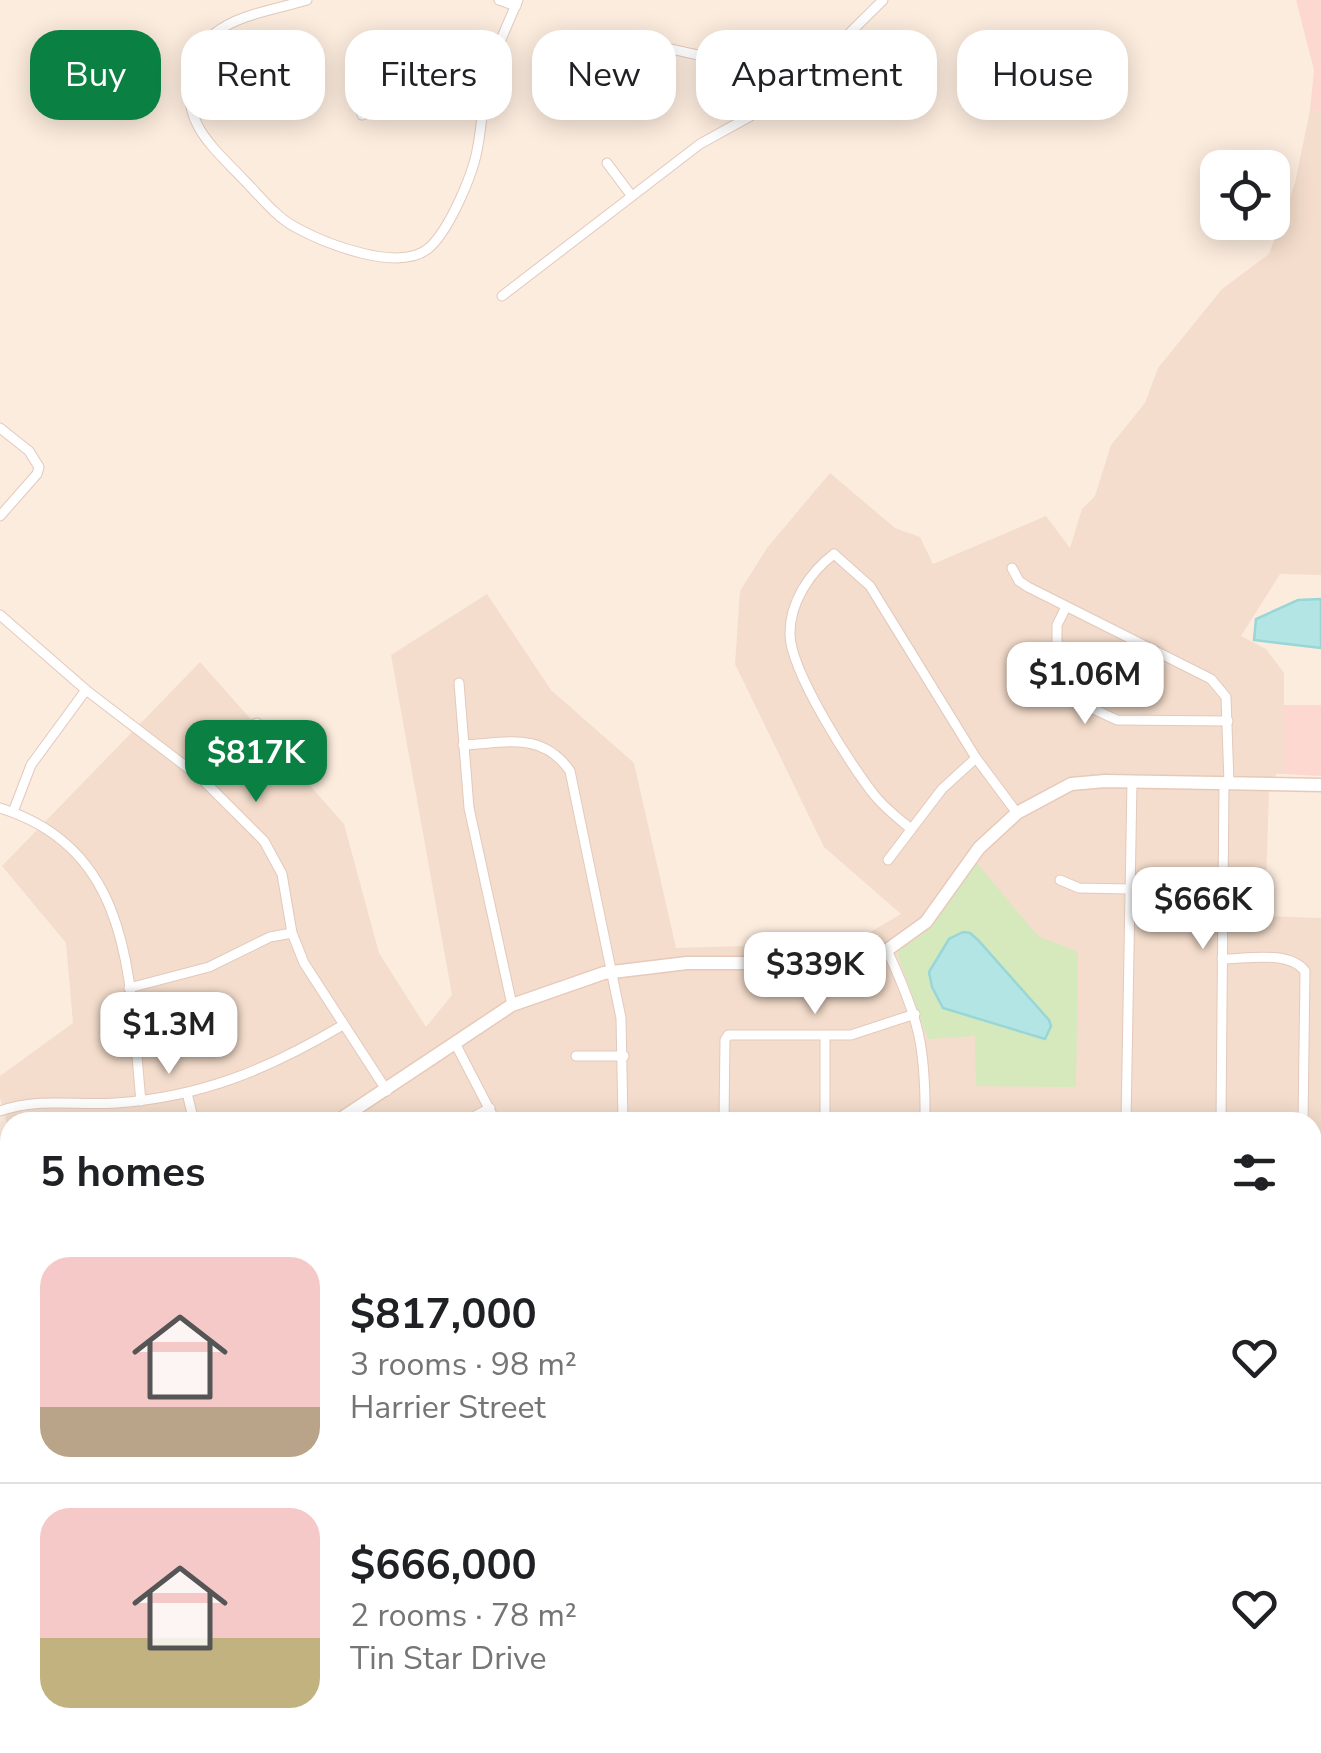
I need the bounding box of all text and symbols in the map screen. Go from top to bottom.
chip: Buy [30,30,161,120]
chip: Rent [181,30,325,120]
chip: Filters [345,30,512,120]
chip: New [532,30,676,120]
chip: Apartment [696,30,937,120]
chip: House [957,30,1128,120]
map controls [1200,150,1290,240]
button: locate [1200,150,1290,240]
pin: $1.06M [1004,642,1166,727]
text: $1.06M [1029,653,1141,696]
pin: $817K [186,720,326,805]
text: $817K [207,731,305,774]
pin: $666K [1133,867,1273,952]
text: $666K [1154,878,1252,921]
pin: $339K [745,932,885,1017]
text: $339K [766,943,864,986]
pin: $1.3M [99,992,239,1077]
text: $1.3M [122,1003,216,1046]
text: 5 homes [40,1144,205,1201]
icon: filters [1227,1145,1282,1200]
text: $817,000 [350,1286,537,1343]
icon: home [120,1297,240,1417]
icon: heart [1227,1330,1282,1385]
text: 3 rooms · 98 m² [350,1343,577,1386]
text: Harrier Street [350,1386,546,1429]
text: $666,000 [350,1537,537,1594]
icon: home [120,1548,240,1668]
icon: heart [1227,1581,1282,1636]
text: 2 rooms · 78 m² [350,1594,577,1637]
text: Tin Star Drive [350,1637,546,1680]

